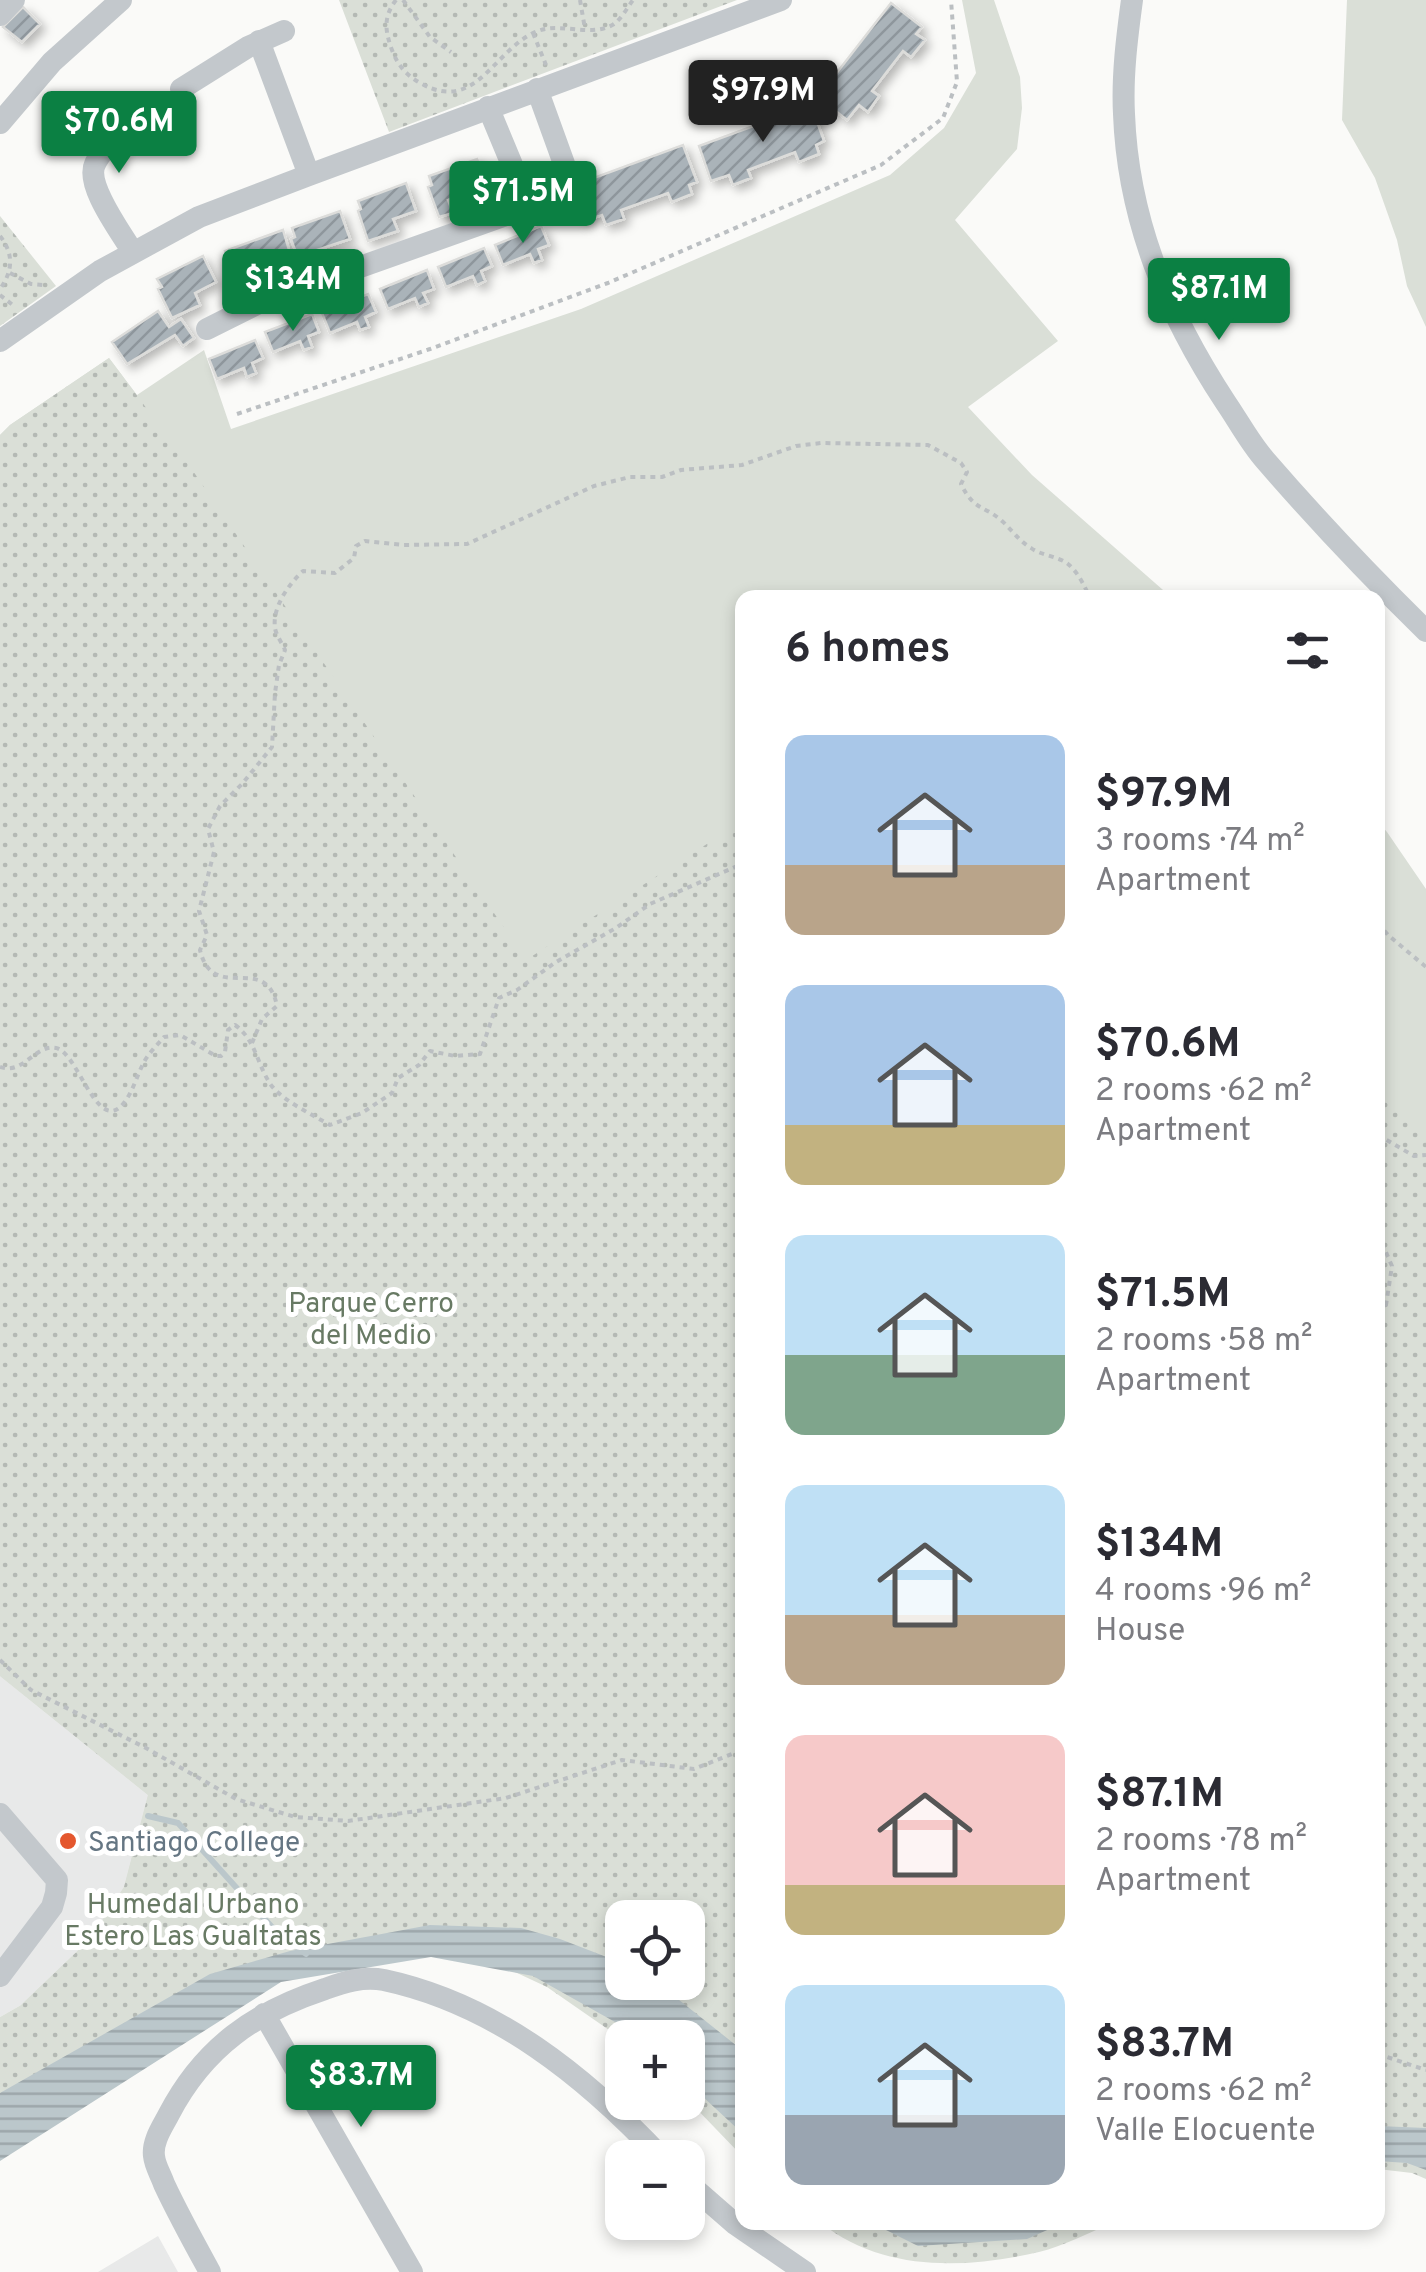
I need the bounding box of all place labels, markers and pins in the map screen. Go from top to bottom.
pin: $97.9M [682,60,844,145]
pin: $70.6M [38,91,200,176]
pin: $71.5M [442,161,604,246]
pin: $134M [223,249,363,334]
pin: $87.1M [1138,258,1300,343]
place label: Santiago College [88,1826,300,1862]
marker: Santiago College [57,1830,79,1852]
pin: $83.7M [280,2045,442,2130]

